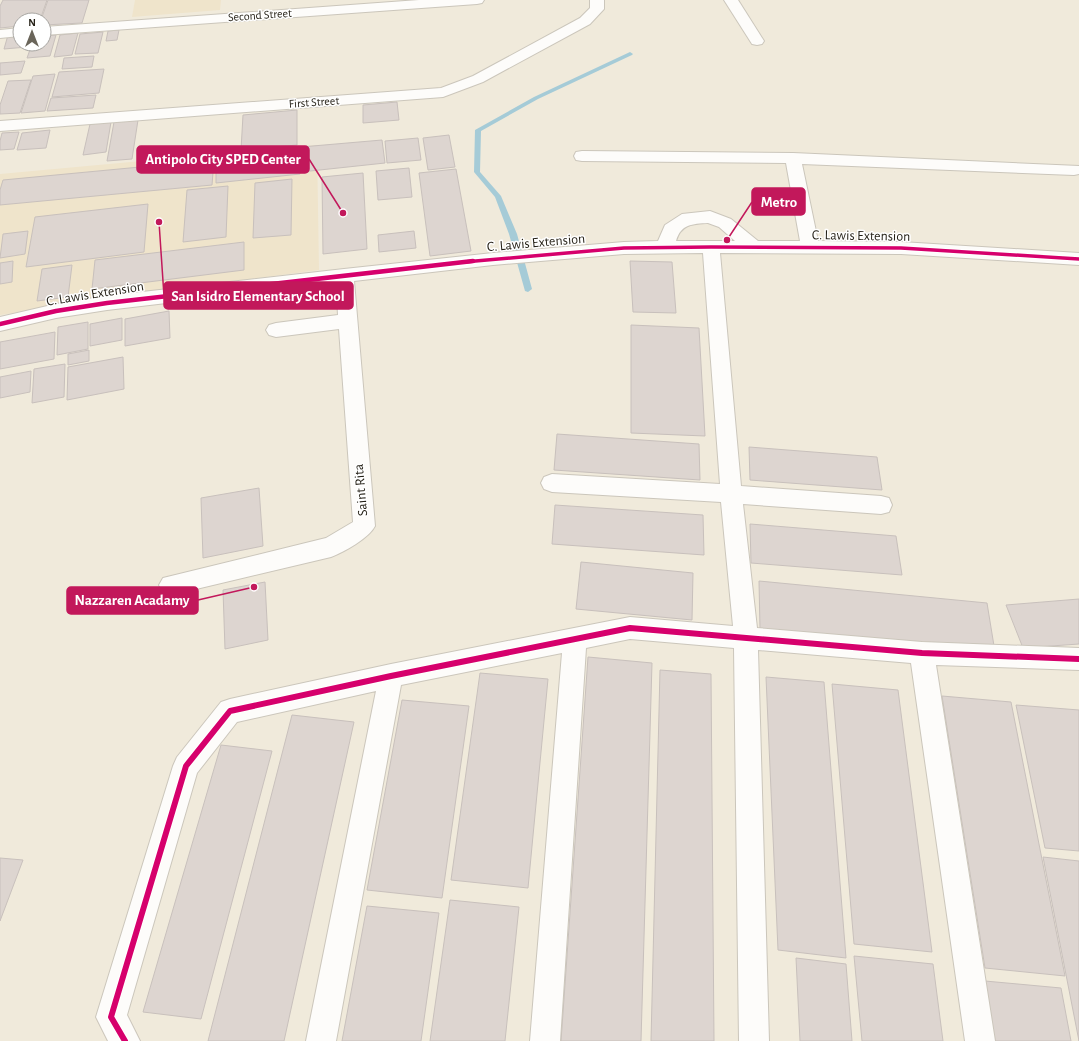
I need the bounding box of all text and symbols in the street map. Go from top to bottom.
street label: Second Street [228,7,292,23]
north arrow [12,12,52,52]
text: N [28,17,36,28]
street label: First Street [288,94,340,110]
callout: Antipolo City SPED Center [137,146,309,173]
text: Antipolo City SPED Center [145,152,302,167]
callout: Metro [752,188,805,215]
text: Metro [761,195,797,210]
street label: C. Lawis Extension [812,228,910,244]
street label: C. Lawis Extension [486,232,586,254]
street label: C. Lawis Extension [45,279,145,309]
callout: San Isidro Elementary School [164,282,353,309]
text: San Isidro Elementary School [171,289,345,304]
street label: Saint Rita [352,463,370,517]
callout: Nazzaren Acadamy [67,587,198,614]
text: Nazzaren Acadamy [75,593,190,608]

